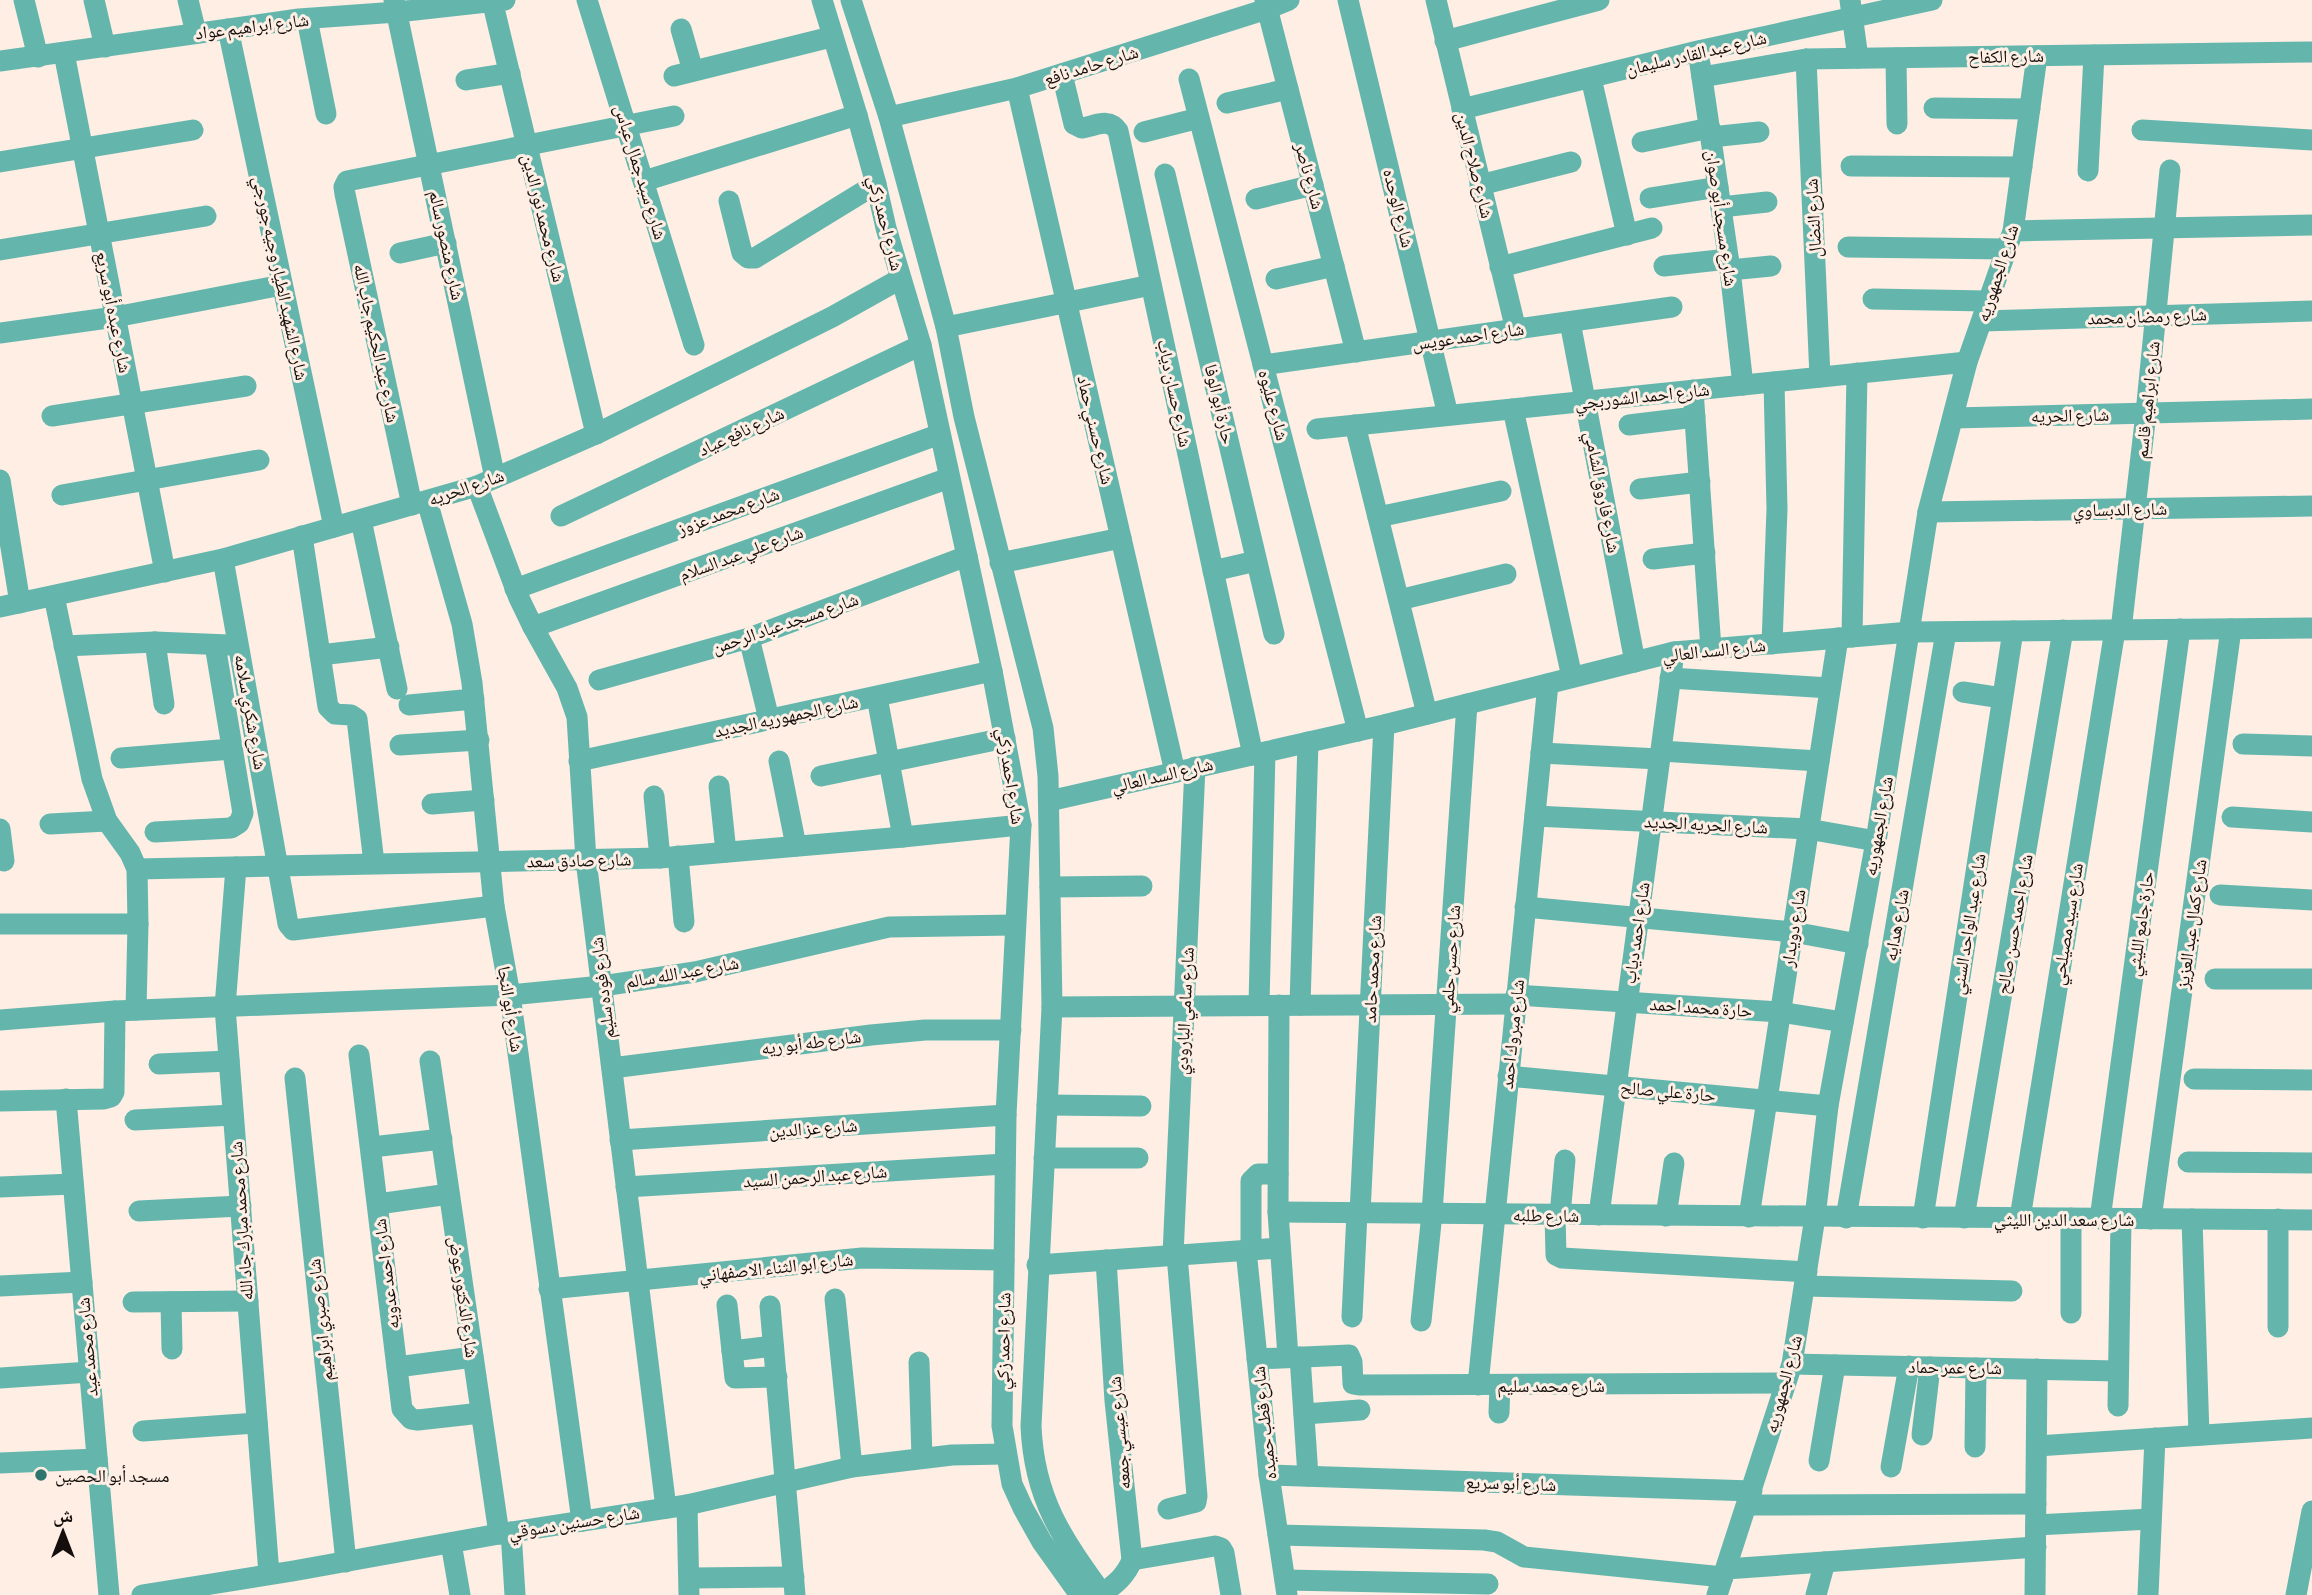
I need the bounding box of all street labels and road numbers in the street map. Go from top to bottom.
street label: شارع ابراهيم عواد [194,9,310,45]
street label: شارع عبد القادر سليمان [1624,27,1769,80]
street label: شارع حامد نافع [1041,41,1141,91]
street label: شارع الكفاح [1968,45,2044,69]
street label: شارع سيد جمال عباس [610,102,671,242]
street label: شارع صلاح الدين [1450,110,1498,221]
street label: شارع ناصر [1290,140,1329,212]
street label: شارع مسجد أبو صوان [1701,149,1742,288]
street label: شارع محمد نور الدين [517,152,570,285]
street label: شارع الوحده [1378,166,1419,250]
street label: شارع احمد زكي [860,173,908,274]
street label: شارع الشهيد الطيار وجيه جورجي [245,174,313,383]
street label: شارع النضال [1800,178,1827,258]
street label: شارع منصور سالم [423,188,469,302]
street label: شارع الجمهوريه [1971,222,2024,324]
street label: شارع عبده أبو سريع [90,249,136,375]
street label: شارع عبد الحكيم جاب الله [348,262,404,425]
street label: شارع رمضان محمد [2087,303,2207,330]
street label: شارع احمد عويس [1411,318,1525,355]
street label: شارع حسان دياب [1152,337,1197,449]
street label: شارع ابراهيم قاسم [2130,340,2166,460]
street label: حارة أبو الوفا [1200,362,1239,446]
street label: شارع عليوه [1254,367,1294,443]
street label: شارع حسني حماد [1069,374,1119,487]
street label: شارع احمد الشوربجي [1573,378,1711,418]
street label: شارع نافع عياد [695,402,788,462]
street label: شارع الحريه [2031,404,2109,427]
street label: شارع فاروق الشامي [1576,429,1625,555]
street label: شارع الحريه [426,464,507,511]
street label: شارع محمد عزوز [673,483,782,540]
street label: شارع الدبساوي [2073,498,2167,525]
street label: شارع علي عبد السلام [676,521,807,589]
street label: شارع مسجد عباد الرحمن [709,588,861,659]
street label: شارع السد العالي [1661,634,1767,670]
street label: شارع شكري سلامه [226,653,271,772]
street label: شارع الجمهوريه الجديد [712,690,860,742]
street label: شارع احمد زكي [988,726,1029,827]
street label: شارع السد العالي [1109,753,1216,801]
street label: شارع الجمهوريه [1859,775,1898,878]
street label: شارع الحريه الجديد [1643,810,1769,839]
street label: شارع صادق سعد [526,849,632,872]
street label: شارع عبد الواحد السني [1946,852,1994,997]
street label: شارع احمد حسن صالح [1991,852,2039,996]
street label: شارع كمال عبد العزيز [2171,858,2211,991]
street label: شارع سيد مصيلحي [2047,861,2092,987]
street label: حارة جامع الليثي [2122,870,2162,979]
street label: شارع احمد دياب [1618,881,1655,986]
street label: شارع هدايه [1879,887,1914,963]
street label: شارع دويدار [1776,888,1810,970]
street label: شارع حسن حلمي [1436,904,1469,1014]
street label: شارع محمد حامد [1359,914,1386,1024]
street label: شارع فوده سليم [585,936,621,1040]
street label: شارع سامي البارودي [1170,947,1202,1076]
street label: شارع عبد الله سالم [624,952,741,994]
street label: شارع أبو النجا [493,965,528,1054]
street label: شارع مبروك احمد [1496,978,1529,1090]
street label: حارة محمد احمد [1649,993,1753,1021]
street label: شارع طه أبو ريه [760,1025,862,1060]
street label: حارة علي صالح [1619,1076,1717,1110]
street label: شارع عز الدين [768,1114,858,1143]
street label: شارع محمد مبارك جاد الله [225,1141,258,1301]
street label: شارع عبد الرحمن السيد [742,1160,888,1193]
street label: شارع طلبه [1513,1204,1579,1227]
street label: شارع سعد الدين الليثي [1994,1209,2134,1234]
street label: شارع احمد عدويه [369,1217,404,1330]
street label: شارع الدكتور عوض [444,1235,483,1359]
street label: شارع ابو الثناء الاصفهاني [698,1248,855,1290]
street label: شارع صبري ابراهيم [303,1257,341,1382]
street label: شارع احمد زكي [992,1292,1019,1390]
street label: شارع محمد عيد [72,1296,103,1397]
street label: شارع الجمهوريه [1760,1333,1807,1436]
street label: شارع عمر حماد [1908,1356,2002,1379]
street label: شارع قطب حميده [1248,1365,1281,1481]
street label: شارع عيسي جمعه [1104,1375,1139,1490]
street label: شارع محمد سليم [1497,1375,1605,1398]
street label: شارع أبو سريع [1465,1471,1557,1497]
street label: شارع حسنين دسوقي [507,1501,642,1547]

